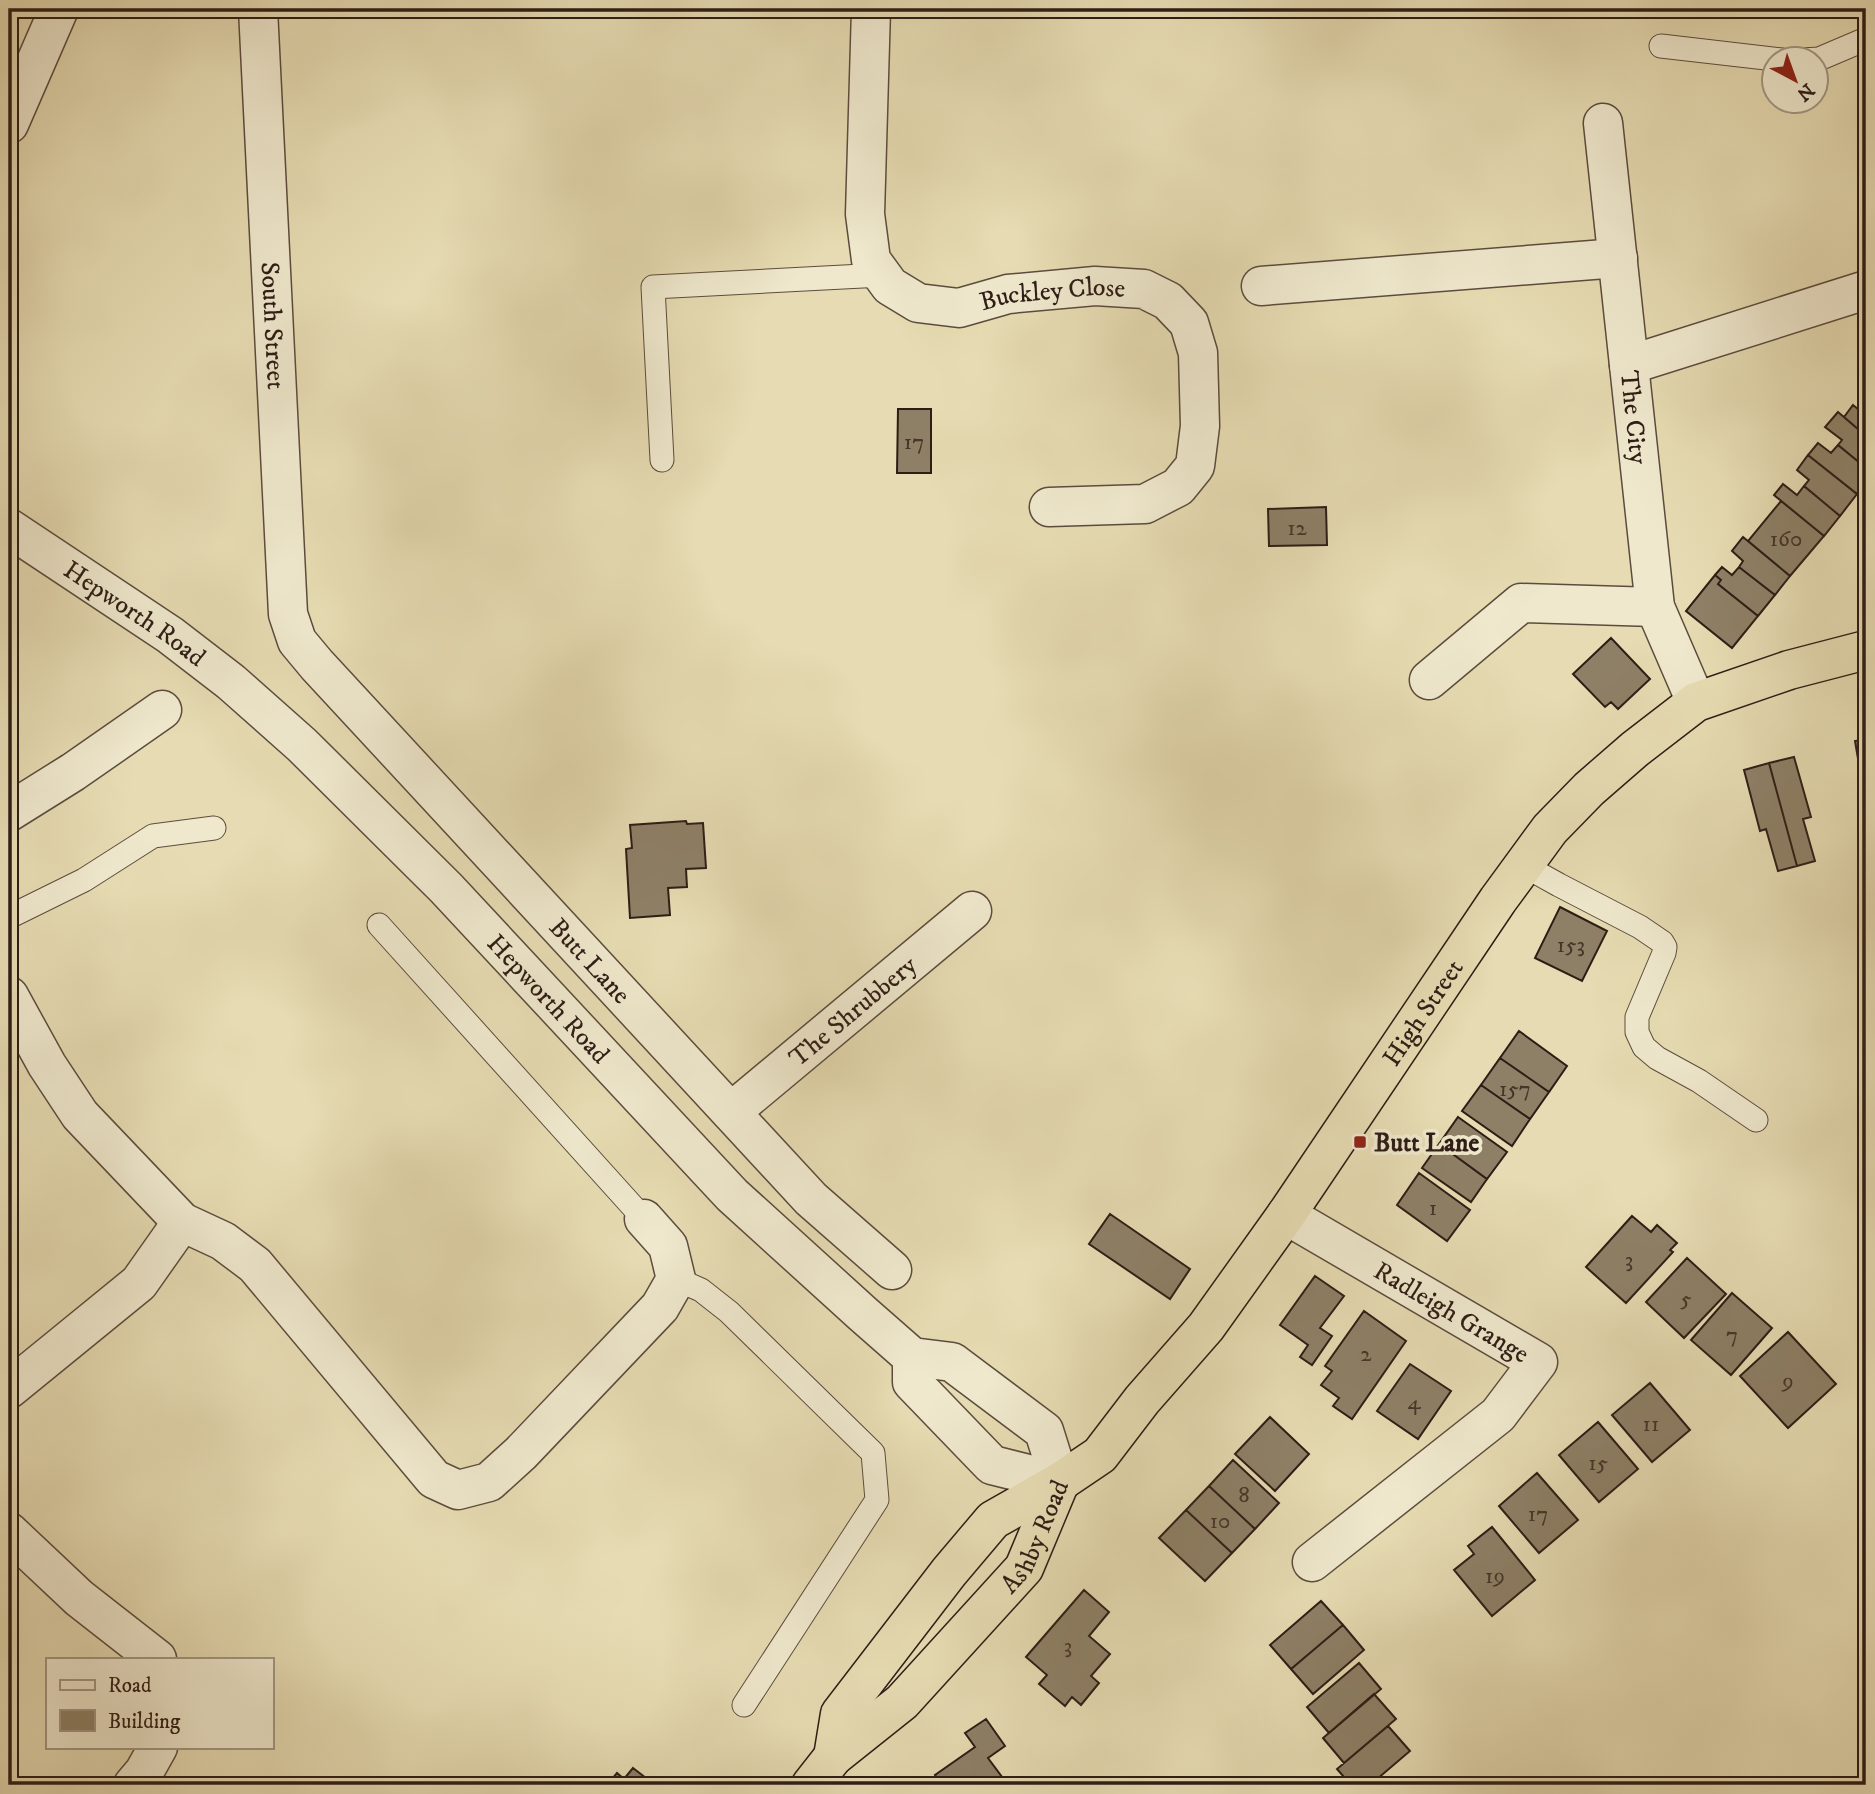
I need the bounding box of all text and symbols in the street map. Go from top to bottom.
north arrow [1759,46,1829,116]
text: N [1791,78,1819,106]
street label: South Street [253,261,292,390]
street label: Buckley Close [976,271,1126,319]
street label: The City [1612,369,1655,467]
house number: 17 [904,428,924,457]
house number: 12 [1287,514,1308,543]
house number: 160 [1770,525,1802,554]
street label: Hepworth Road [57,554,212,675]
street label: Butt Lane [541,912,637,1011]
street label: Hepworth Road [479,928,616,1071]
house number: 153 [1557,931,1585,960]
street label: The Shrubbery [783,949,924,1075]
street label: High Street [1376,954,1471,1073]
house number: 157 [1499,1075,1531,1104]
place label: Butt Lane [1374,1127,1480,1160]
marker: Butt Lane [1352,1134,1368,1150]
house number: 1 [1429,1194,1437,1223]
house number: 3 [1625,1246,1633,1275]
street label: Radleigh Grange [1367,1255,1535,1371]
house number: 5 [1680,1285,1692,1314]
house number: 7 [1726,1321,1738,1350]
house number: 2 [1360,1340,1372,1369]
house number: 9 [1781,1367,1794,1396]
house number: 4 [1407,1388,1421,1417]
house number: 11 [1643,1410,1659,1439]
house number: 15 [1588,1449,1608,1478]
street label: Ashby Road [994,1475,1077,1601]
house number: 8 [1238,1481,1250,1510]
house number: 17 [1528,1500,1548,1529]
house number: 10 [1210,1507,1230,1536]
house number: 19 [1485,1562,1505,1591]
house number: 3 [1064,1632,1072,1661]
legend [46,1658,273,1748]
text: Road [108,1673,152,1699]
text: Building [108,1709,181,1735]

